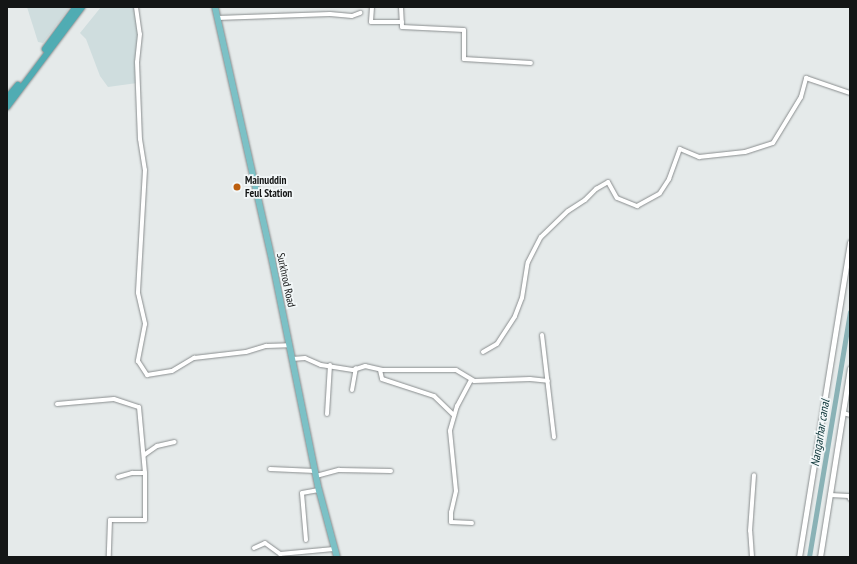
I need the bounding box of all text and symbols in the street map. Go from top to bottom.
place label: Mainuddin Feul Station [245,174,292,200]
marker: Mainuddin Feul Station [232,182,242,192]
street label: Surkhrod Road [274,252,298,308]
water label: Nangarhar canal [808,398,832,468]

